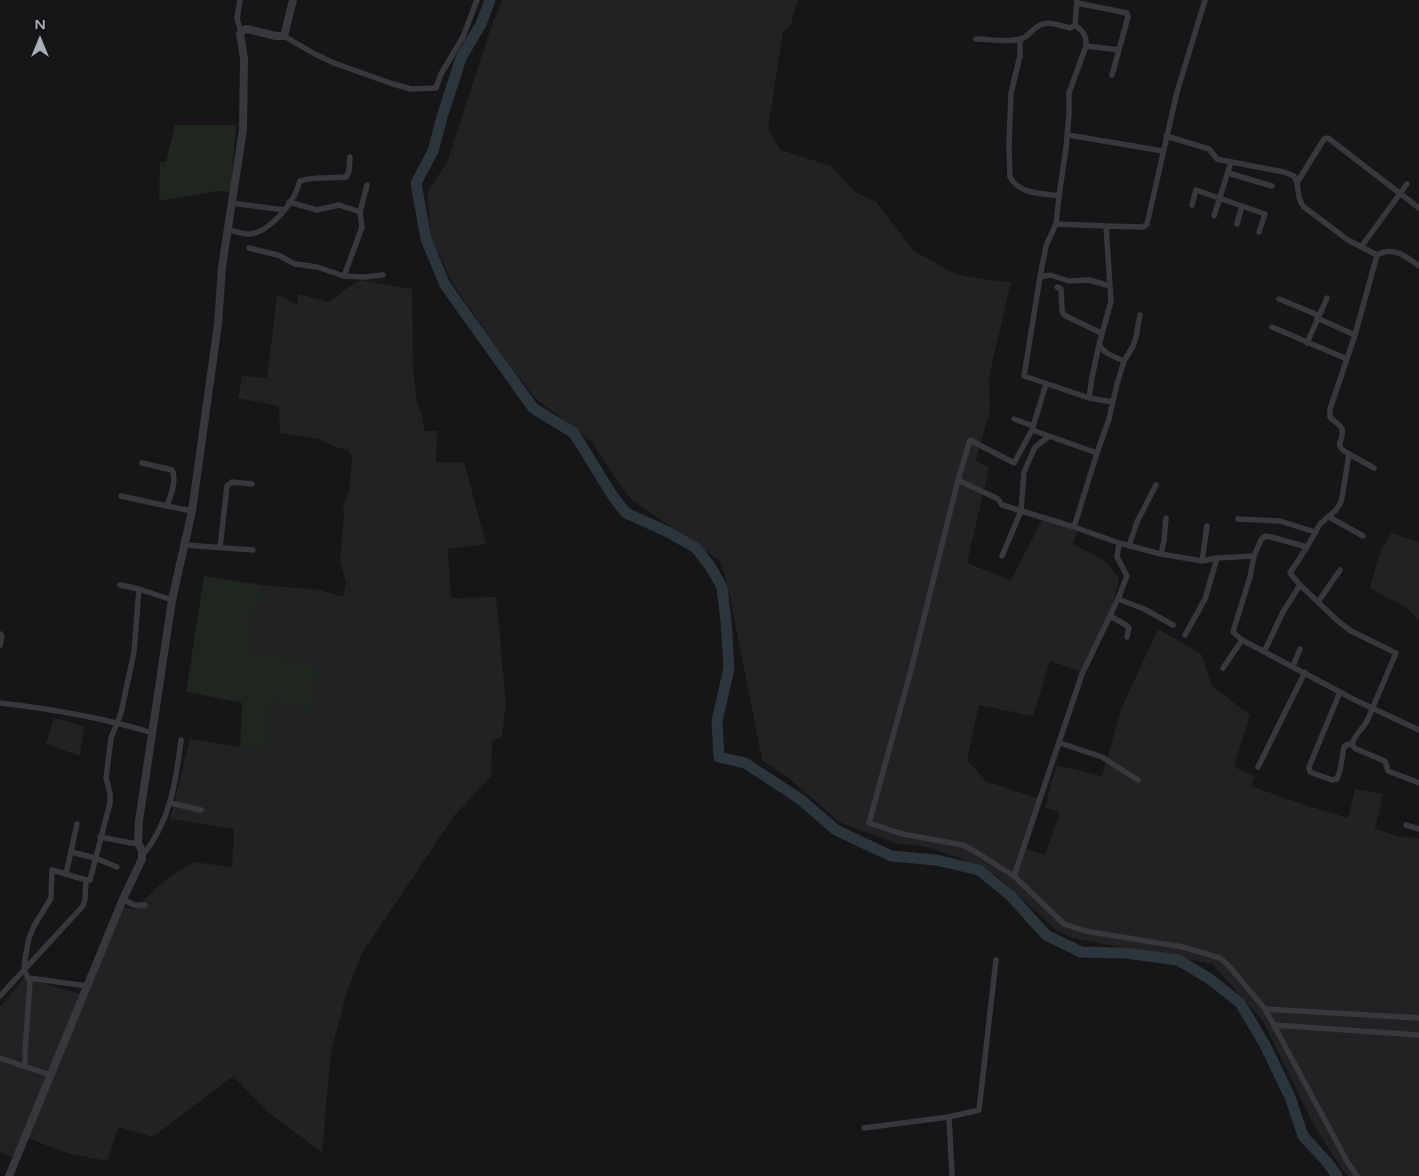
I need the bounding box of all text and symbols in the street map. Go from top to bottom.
north arrow [15,15,65,65]
text: N [34,16,46,33]

